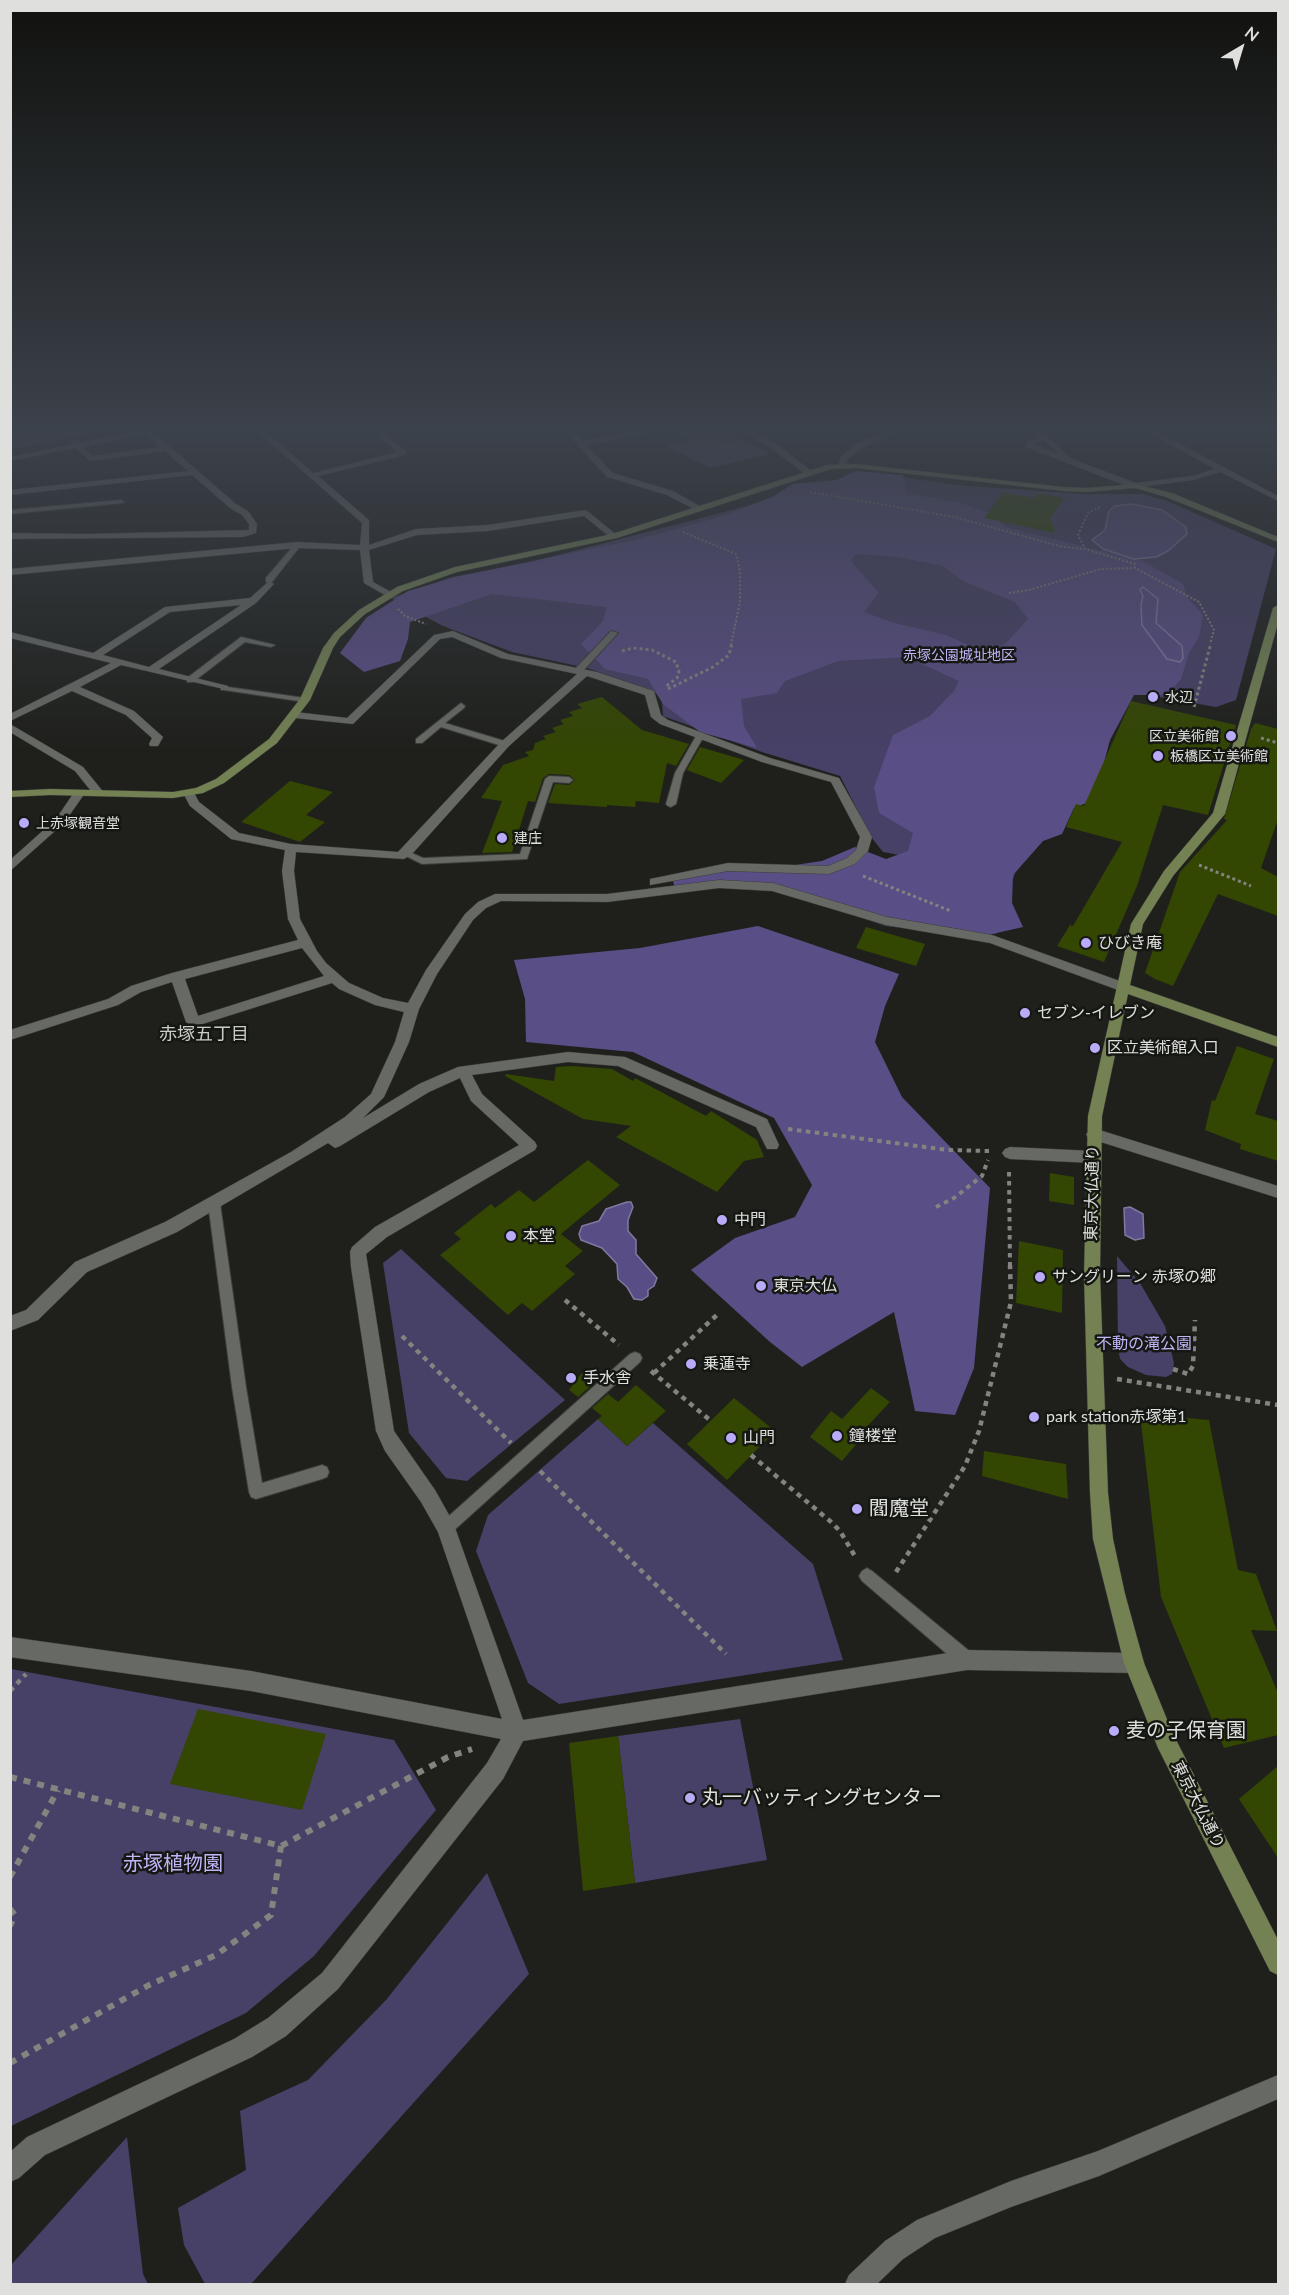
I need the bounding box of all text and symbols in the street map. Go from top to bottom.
north arrow [1211,18,1271,78]
text: N [1242,22,1263,45]
park label: 赤塚公園城址地区 [903,647,1015,663]
place label: 水辺 [1165,689,1193,705]
marker: 水辺 [1146,690,1160,704]
place label: 区立美術館 [1149,728,1219,744]
marker: 区立美術館 [1224,729,1238,743]
place label: 板橋区立美術館 [1170,748,1268,764]
marker: 板橋区立美術館 [1151,749,1165,763]
place label: 上赤塚観音堂 [36,815,120,831]
marker: 上赤塚観音堂 [17,816,31,830]
place label: 建庄 [514,830,542,846]
marker: 建庄 [495,831,509,845]
place label: ひびき庵 [1098,933,1162,953]
marker: ひびき庵 [1079,936,1093,950]
place label: セブン-イレブン [1037,1003,1155,1023]
marker: セブン-イレブン [1018,1006,1032,1020]
district label: 赤塚五丁目 [159,1023,249,1045]
place label: 区立美術館入口 [1107,1038,1219,1058]
marker: 区立美術館入口 [1088,1041,1102,1055]
street label: 東京大仏通り [1082,1145,1102,1241]
place label: 中門 [734,1210,766,1230]
marker: 中門 [715,1213,729,1227]
place label: 本堂 [523,1226,555,1246]
marker: 本堂 [504,1229,518,1243]
place label: サングリーン 赤塚の郷 [1052,1267,1216,1287]
marker: サングリーン 赤塚の郷 [1033,1270,1047,1284]
place label: 東京大仏 [773,1276,837,1296]
marker: 東京大仏 [754,1279,768,1293]
park label: 不動の滝公園 [1096,1334,1192,1354]
place label: 乗蓮寺 [703,1354,751,1374]
marker: 乗蓮寺 [684,1357,698,1371]
place label: 手水舎 [583,1368,631,1388]
marker: 手水舎 [564,1371,578,1385]
place label: park station赤塚第1 [1046,1407,1187,1427]
marker: park station赤塚第1 [1027,1410,1041,1424]
place label: 鐘楼堂 [849,1426,897,1446]
place label: 山門 [743,1428,775,1448]
marker: 鐘楼堂 [830,1429,844,1443]
marker: 山門 [724,1431,738,1445]
place label: 閻魔堂 [869,1497,929,1521]
marker: 閻魔堂 [850,1502,864,1516]
place label: 麦の子保育園 [1126,1719,1246,1743]
marker: 麦の子保育園 [1107,1724,1121,1738]
street label: 東京大仏通り [1168,1758,1228,1852]
place label: 丸一バッティングセンター [702,1786,942,1810]
marker: 丸一バッティングセンター [683,1791,697,1805]
park label: 赤塚植物園 [123,1852,223,1876]

